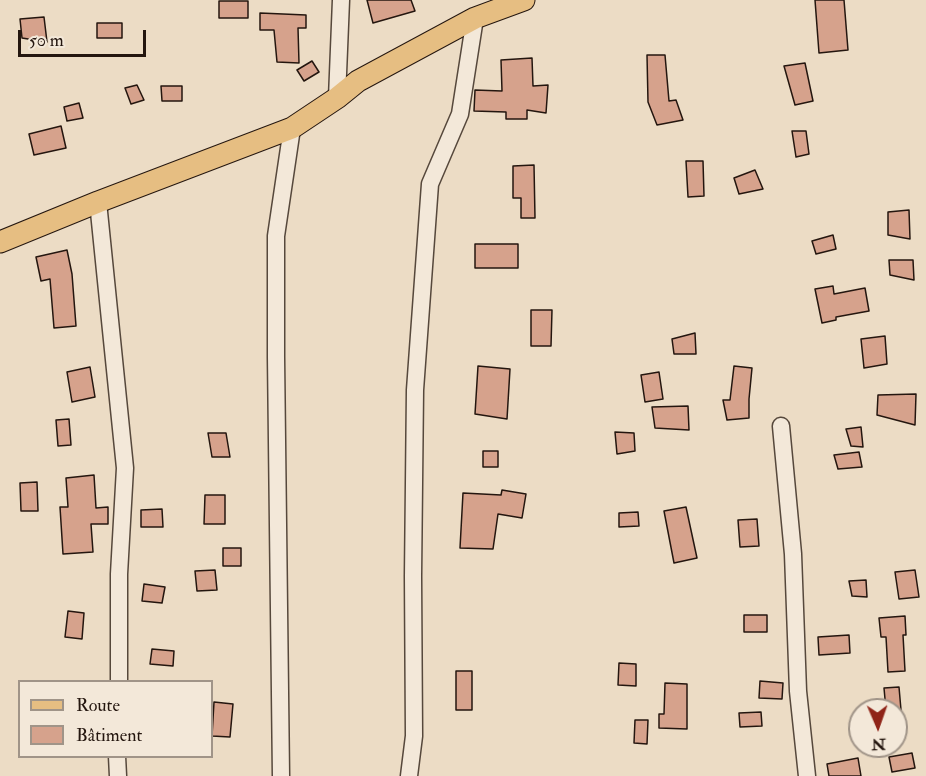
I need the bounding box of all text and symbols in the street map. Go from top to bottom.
scale bar [21,18,148,56]
text: 50 m [29,29,64,52]
legend [18,680,213,758]
text: Route [76,694,120,717]
north arrow [848,698,908,758]
text: Bâtiment [76,724,142,747]
text: N [871,734,886,754]

